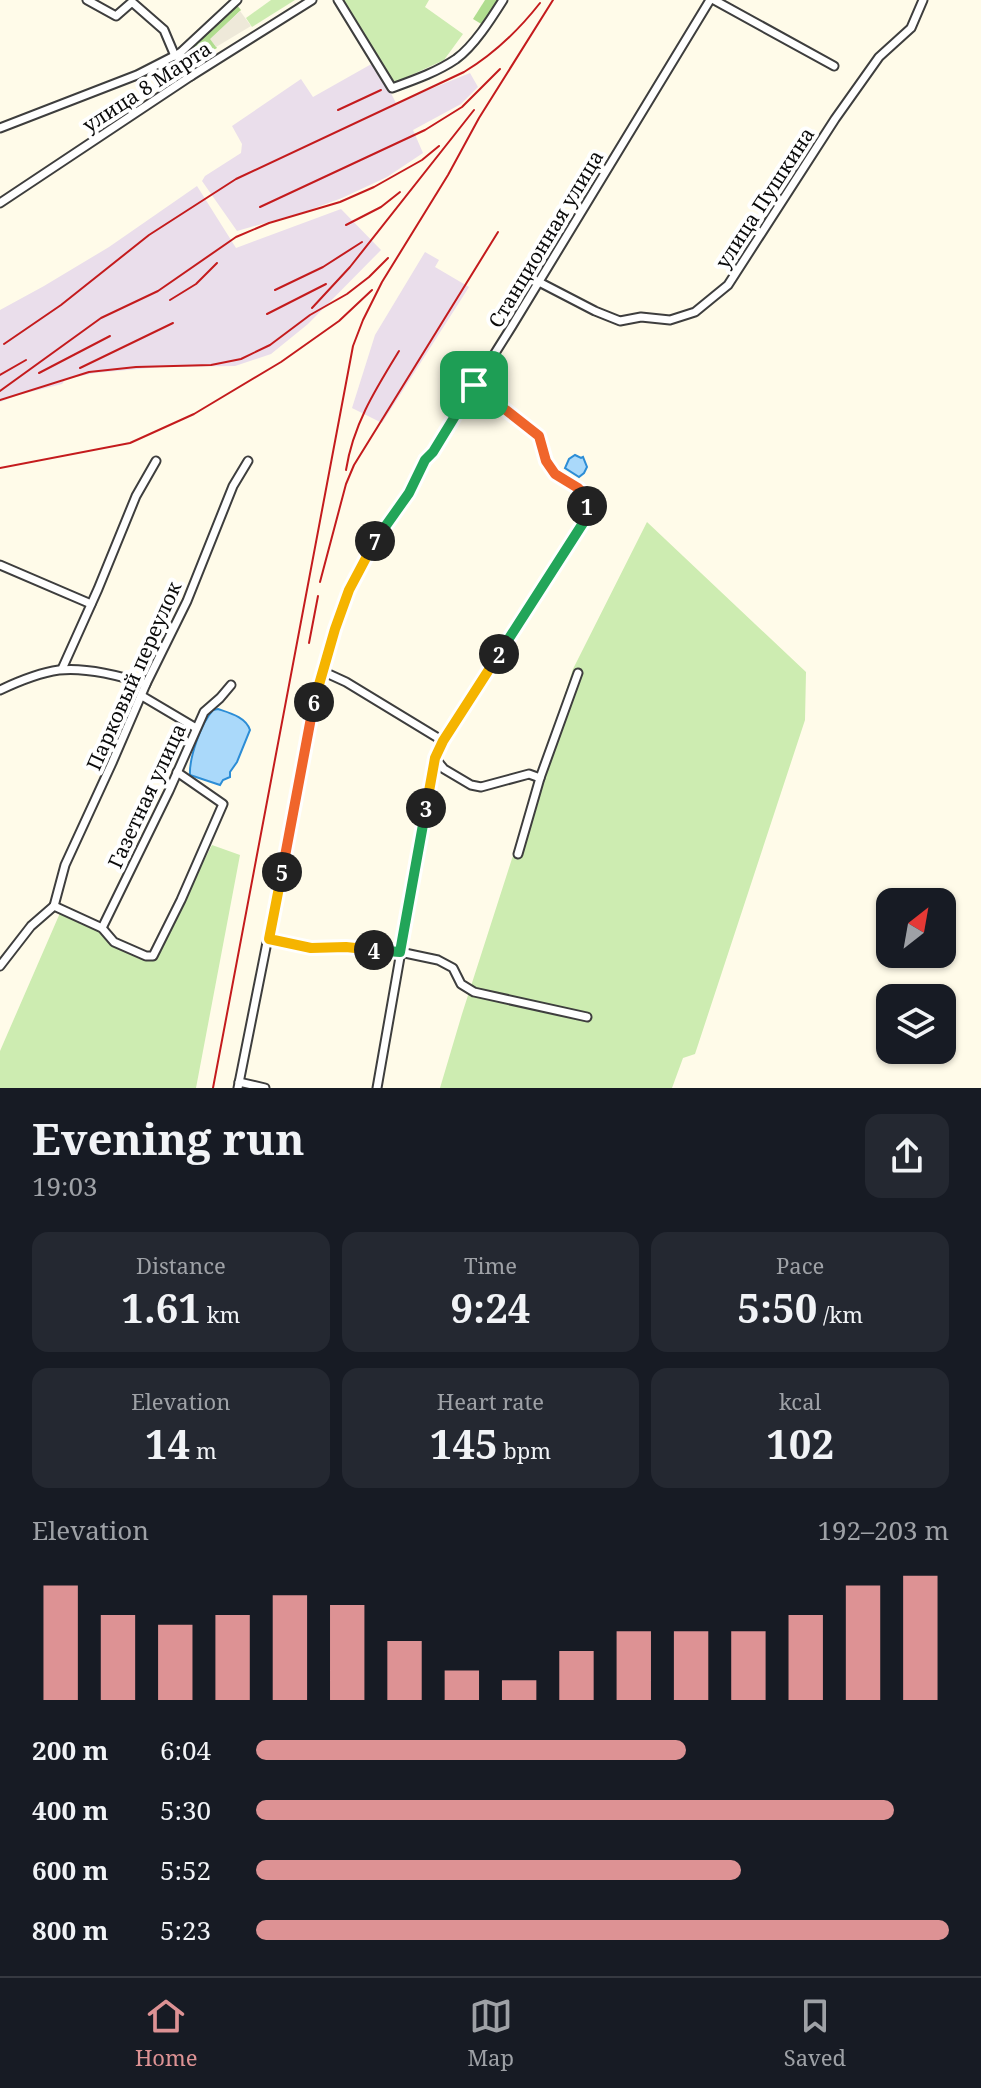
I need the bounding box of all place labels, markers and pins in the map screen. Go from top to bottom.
pin [440,351,508,419]
pin: 1 [567,486,607,526]
pin: 7 [355,521,395,561]
pin: 2 [479,634,519,674]
pin: 6 [294,682,334,722]
pin: 3 [406,788,446,828]
pin: 5 [262,852,302,892]
pin: 4 [354,930,394,970]

